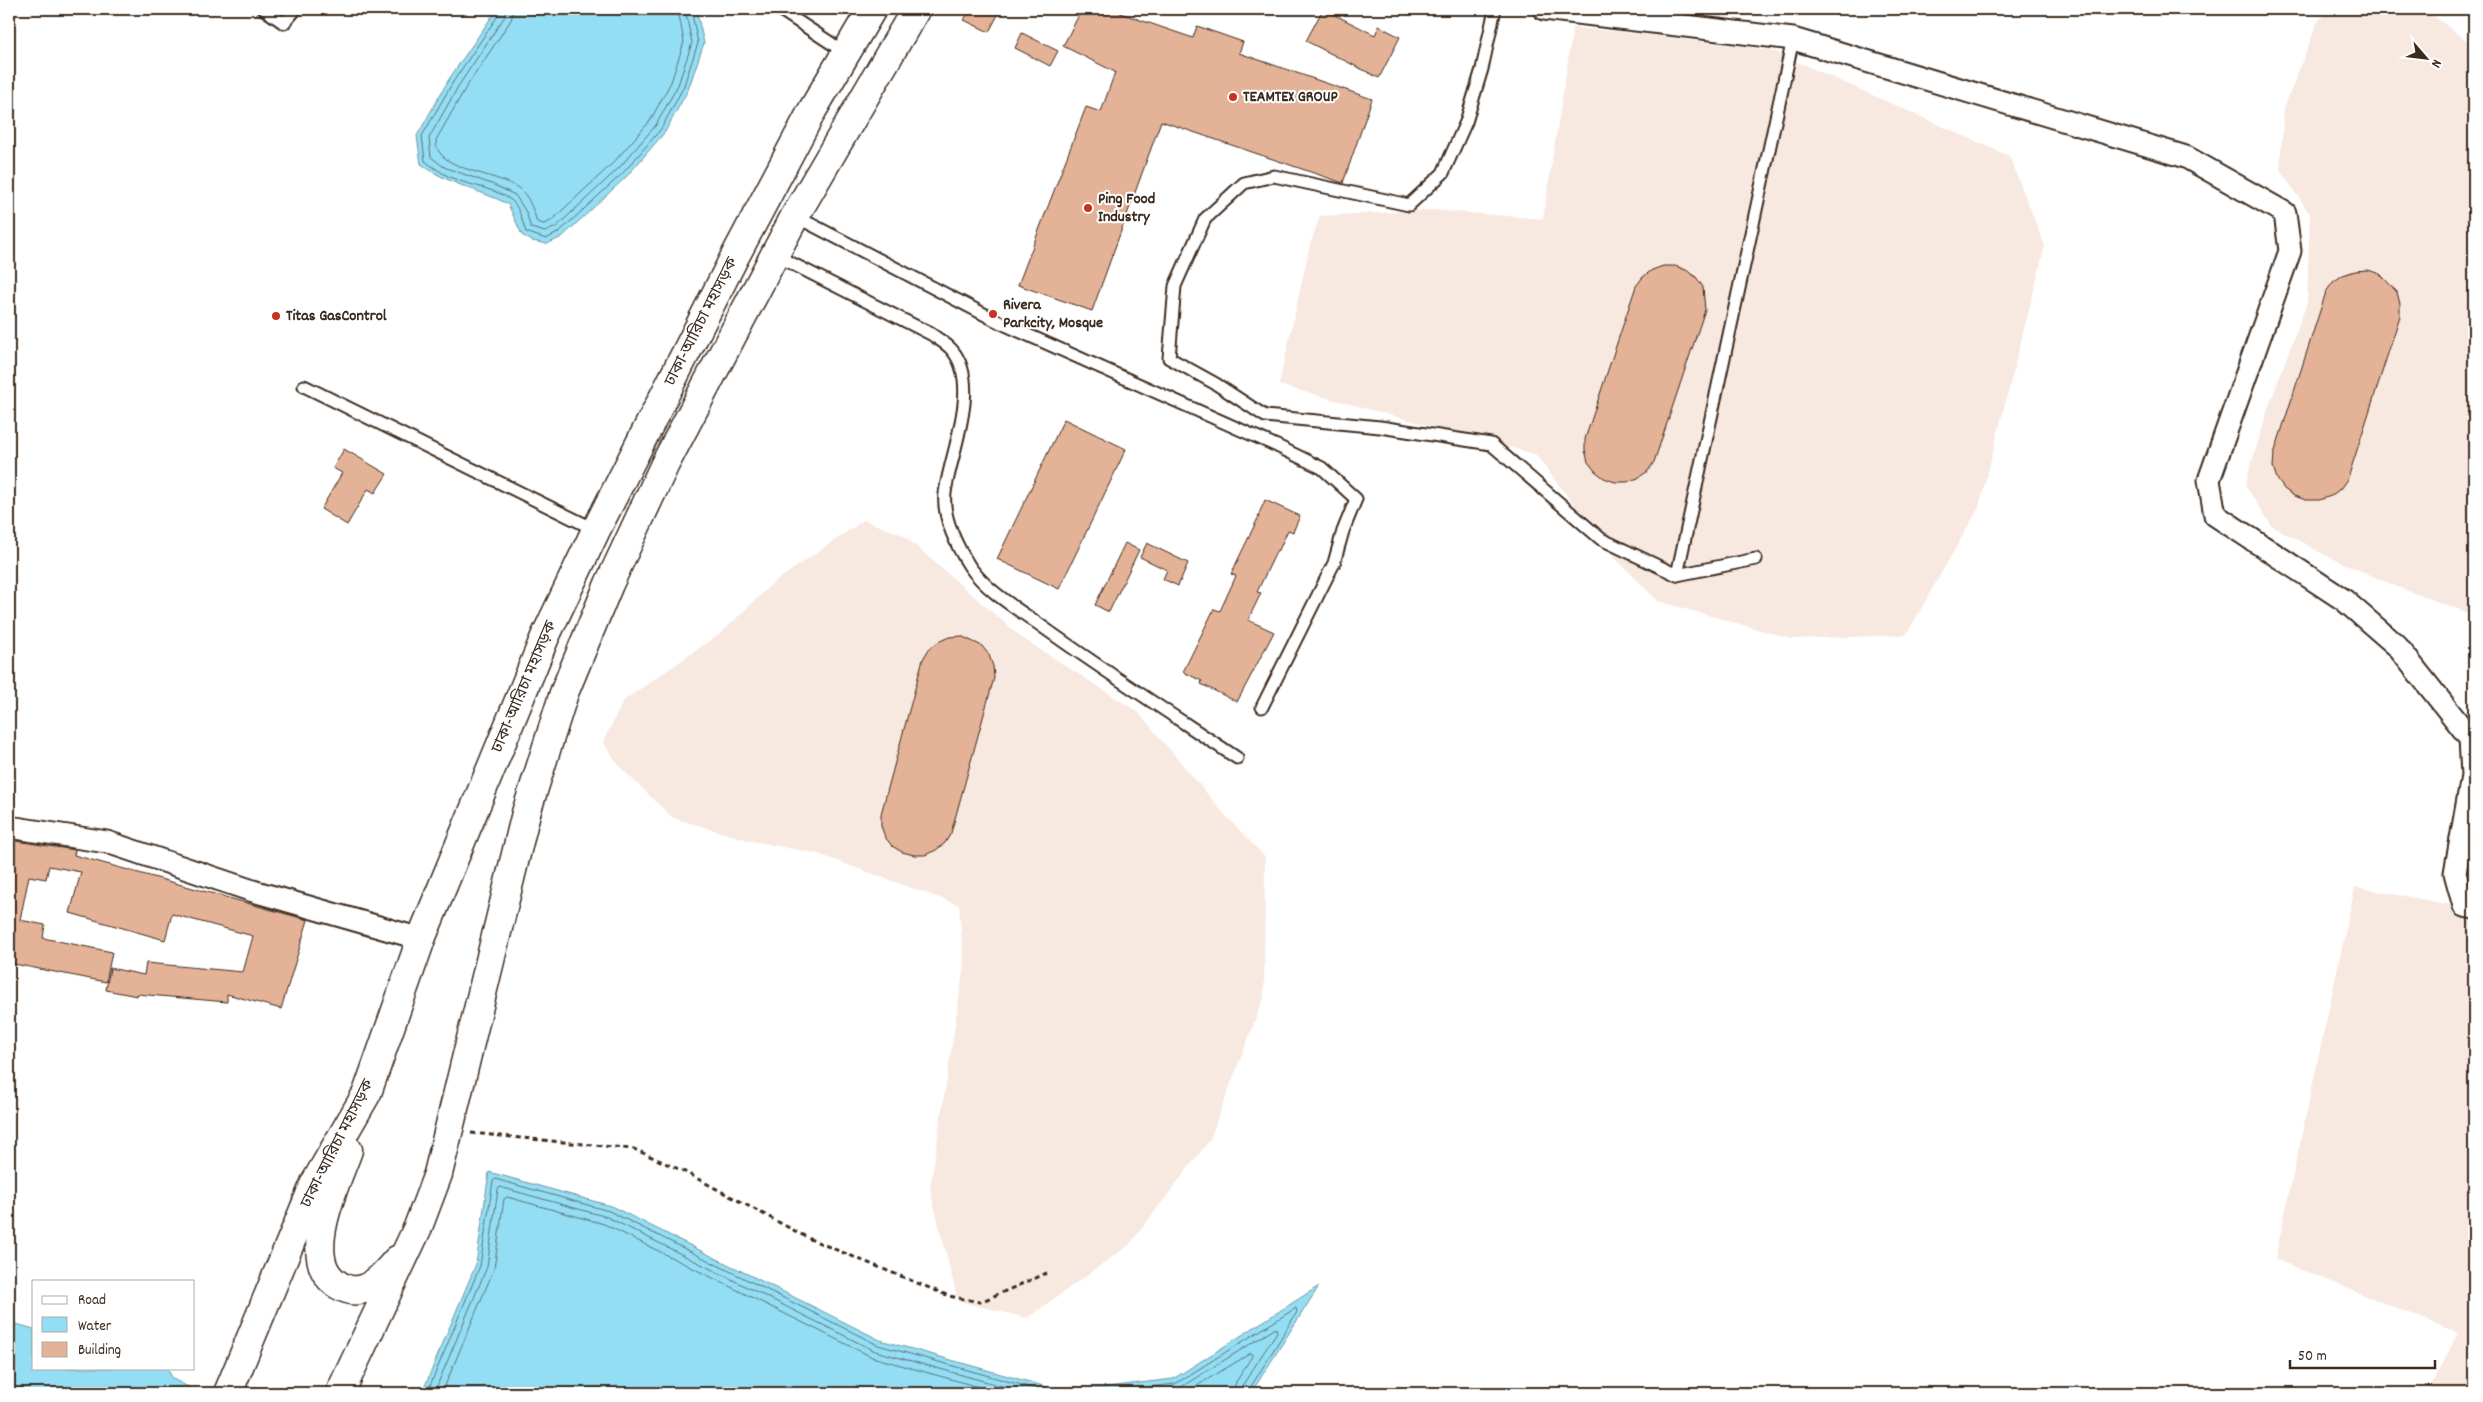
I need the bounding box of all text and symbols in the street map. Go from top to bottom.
north arrow [2400,32,2450,82]
text: N [2425,55,2446,71]
place label: TEAMTEX GROUP [1243,86,1339,109]
marker: TEAMTEX GROUP [1227,91,1239,103]
place label: Ping Food Industry [1098,188,1155,229]
marker: Ping Food Industry [1082,202,1094,214]
street label: ঢাকা-আরিচা মহাসড়ক [659,253,745,391]
place label: Rivera Parkcity, Mosque [1003,294,1103,335]
place label: Titas GasControl [286,305,387,328]
marker: Rivera Parkcity, Mosque [987,308,999,320]
marker: Titas GasControl [270,310,282,322]
street label: ঢাকা-আরিচা মহাসড়ক [486,616,564,757]
street label: ঢাকা-আরিচা মহাসড়ক [295,1075,381,1213]
legend [32,1280,195,1370]
text: Road [78,1290,106,1312]
text: Water [78,1316,112,1338]
scale bar [2290,1337,2436,1369]
text: Building [78,1340,121,1362]
text: 50 m [2298,1346,2327,1368]

